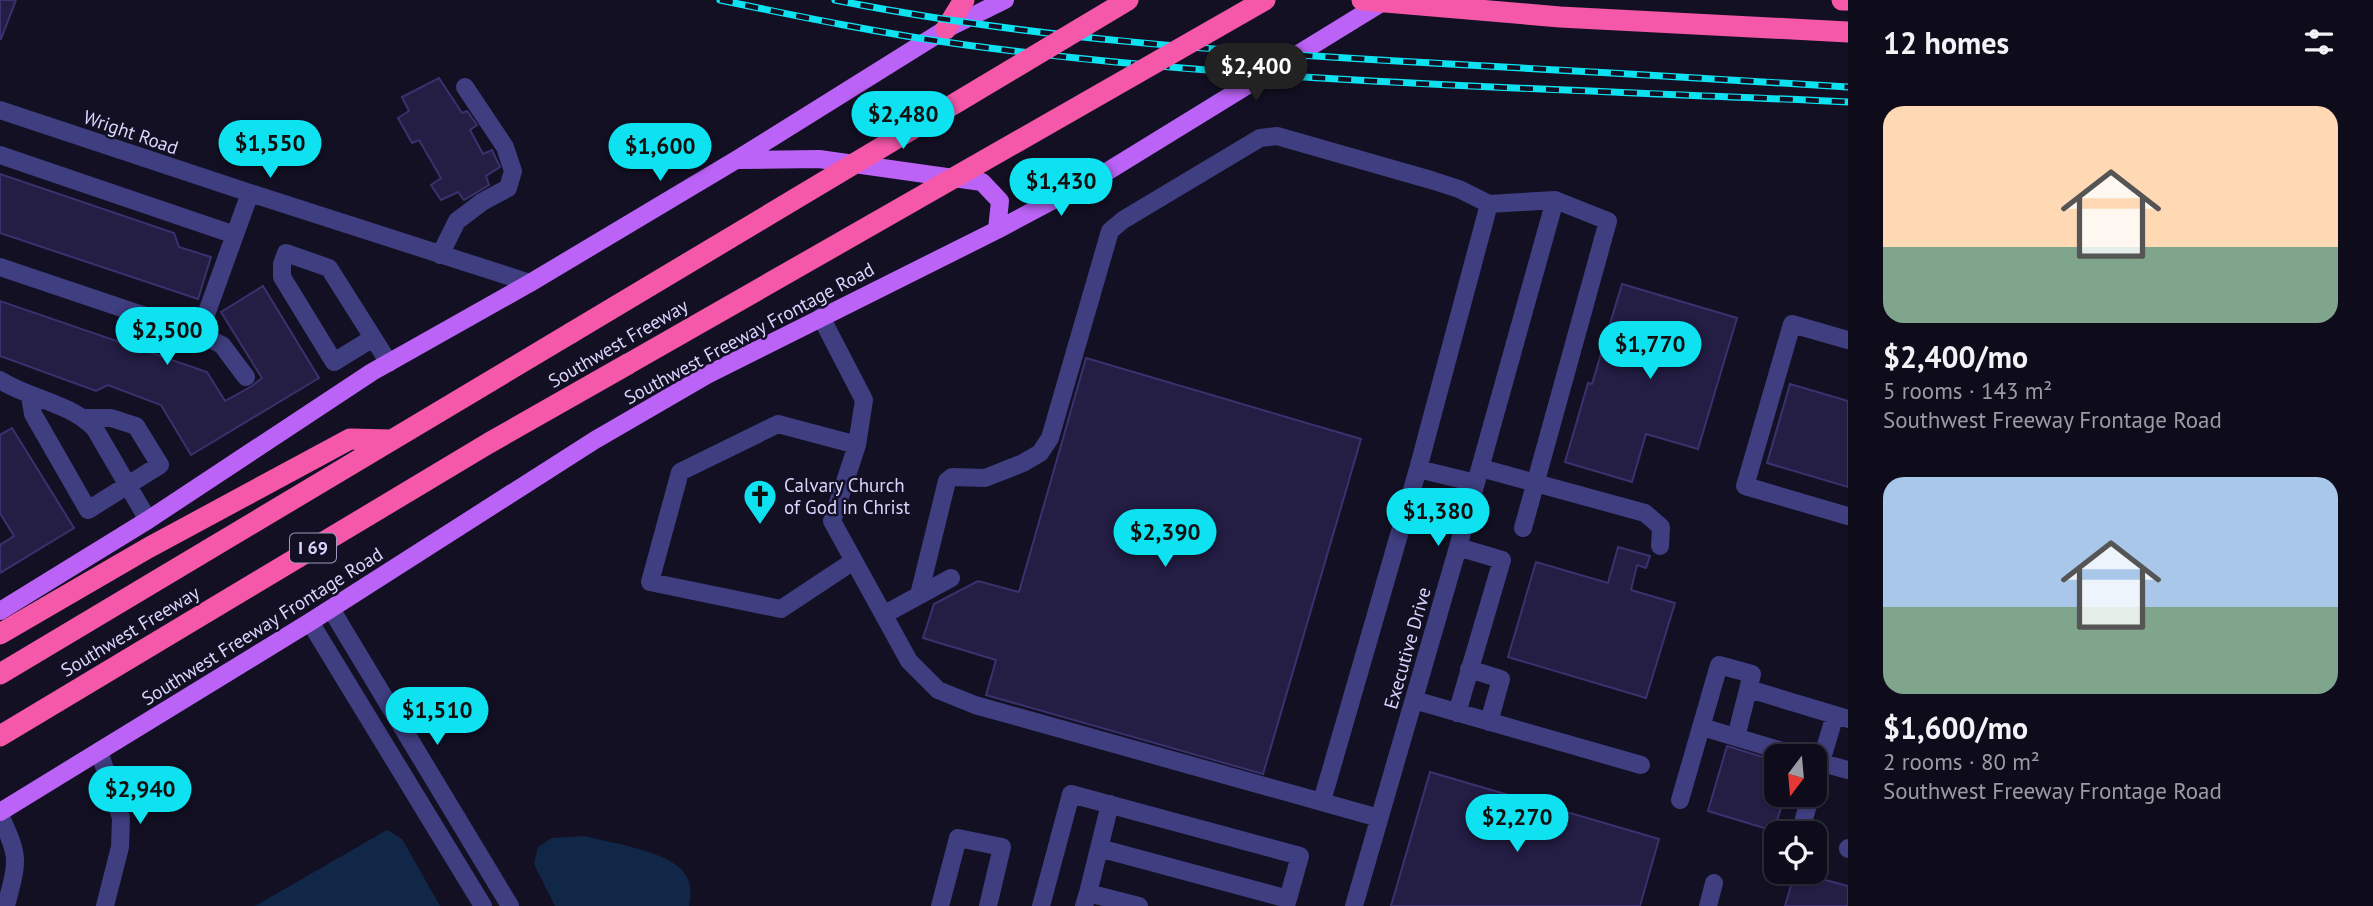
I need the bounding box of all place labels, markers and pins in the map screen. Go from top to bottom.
pin: $2,400 [1199,43,1313,103]
pin: $2,480 [846,92,960,151]
pin: $1,550 [213,120,327,180]
pin: $1,600 [603,124,717,183]
pin: $1,430 [1004,158,1118,218]
pin: $2,500 [110,308,224,367]
pin: $1,770 [1593,322,1707,381]
place label: Calvary Church of God in Christ [784,473,911,519]
church icon: Calvary Church of God in Christ [741,477,779,526]
pin: $1,380 [1381,489,1495,548]
pin: $2,390 [1108,510,1222,569]
pin: $1,510 [380,688,494,747]
pin: $2,940 [83,766,197,826]
pin: $2,270 [1460,794,1574,854]

